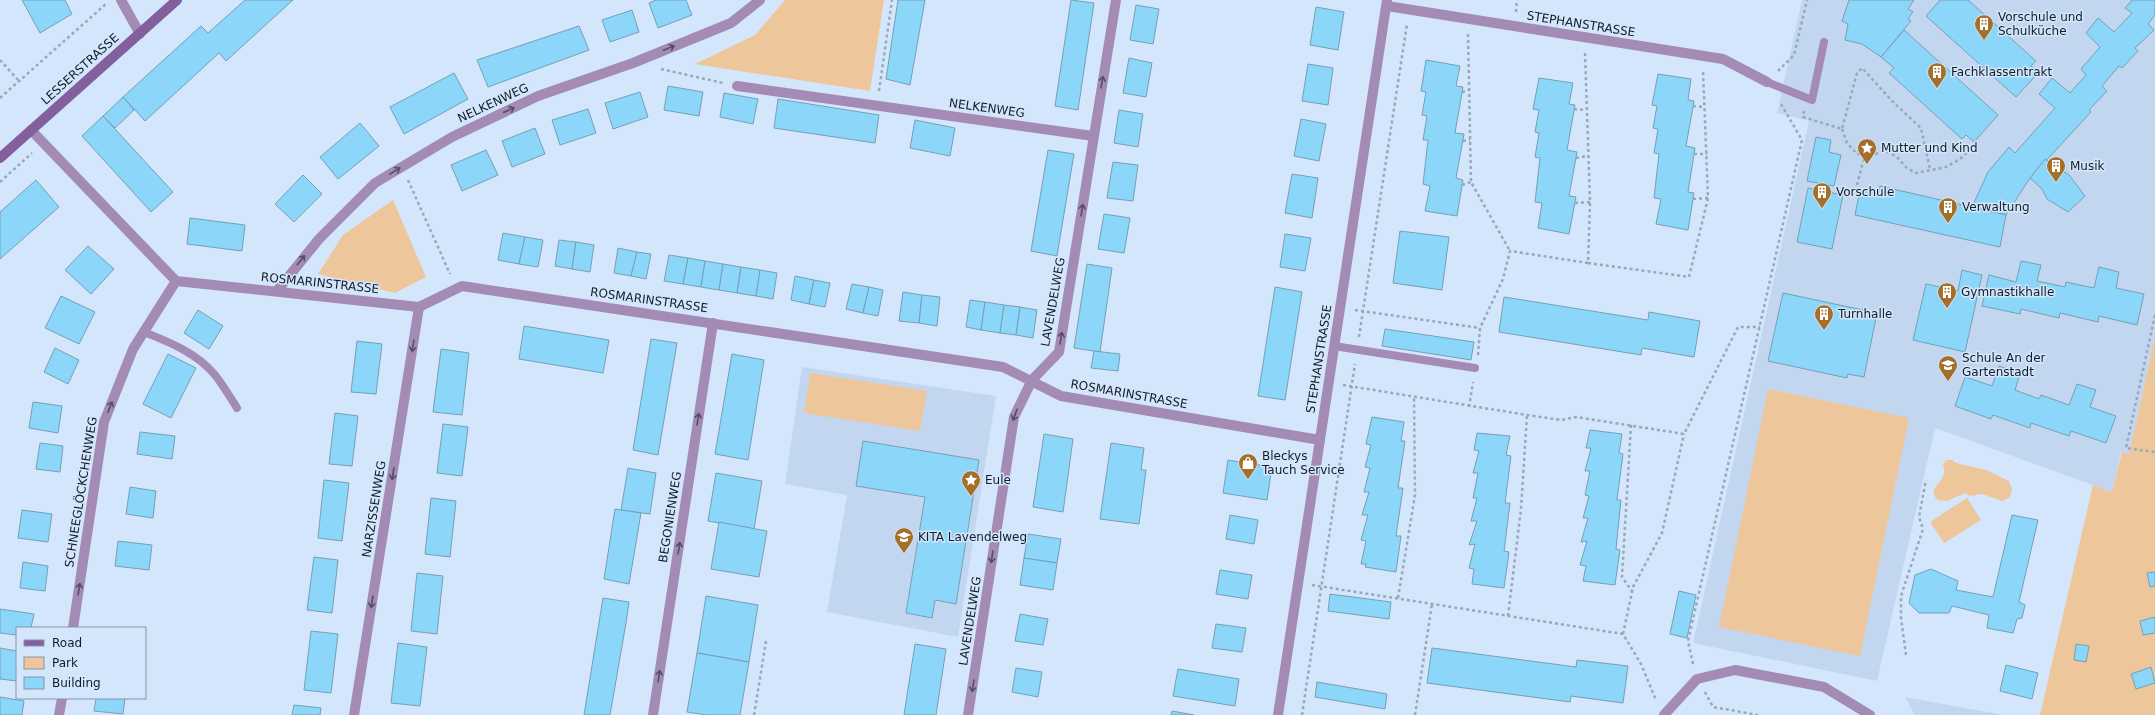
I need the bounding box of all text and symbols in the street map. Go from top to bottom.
street label: STEPHANSTRASSE [1526,8,1636,40]
place label: Vorschule und Schulküche [1998,10,2083,38]
building icon: Vorschule und Schulküche [1973,13,1995,41]
street label: LESSERSTRASSE [38,31,122,107]
one-way arrow [662,44,674,52]
building icon: Fachklassentrakt [1926,61,1948,89]
place label: Fachklassentrakt [1951,65,2052,79]
one-way arrow [1098,75,1106,88]
street label: NELKENWEG [455,81,531,125]
street label: NELKENWEG [948,96,1026,120]
one-way arrow [503,106,515,113]
place icon: Mutter und Kind [1856,137,1878,165]
place label: Mutter und Kind [1881,141,1978,155]
building icon: Musik [2045,155,2067,183]
place label: Musik [2070,159,2105,173]
one-way arrow [389,167,401,175]
building icon: Vorschule [1811,181,1833,209]
place label: Vorschule [1836,185,1894,199]
building icon: Verwaltung [1937,196,1959,224]
place label: Verwaltung [1962,200,2030,214]
one-way arrow [1078,204,1086,217]
one-way arrow [297,255,306,266]
street label: LAVENDELWEG [1038,256,1068,348]
street label: ROSMARINSTRASSE [260,270,380,296]
building icon: Gymnastikhalle [1936,281,1958,309]
street label: ROSMARINSTRASSE [589,285,709,315]
place label: Gymnastikhalle [1961,285,2054,299]
building icon: Turnhalle [1813,303,1835,331]
street label: STEPHANSTRASSE [1303,304,1335,414]
place label: Turnhalle [1837,307,1892,321]
one-way arrow [1057,332,1065,345]
one-way arrow [409,339,417,352]
place label: Schule An der Gartenstadt [1962,351,2046,379]
school or university icon: Schule An der Gartenstadt [1937,354,1959,382]
street label: ROSMARINSTRASSE [1069,377,1189,411]
one-way arrow [107,401,115,413]
one-way arrow [1011,409,1019,421]
one-way arrow [694,413,702,426]
street label: SCHNEEGLÖCKCHENWEG [60,415,100,568]
place label: Bleckys Tauch Service [1261,449,1345,477]
shop icon: Bleckys Tauch Service [1237,452,1259,480]
street label: NARZISSENWEG [359,460,389,558]
one-way arrow [388,467,396,480]
place icon: Eule [960,469,982,497]
street label: BEGONIENWEG [656,470,684,564]
place label: Eule [985,473,1011,487]
school or university icon: KITA Lavendelweg [893,526,915,554]
place label: KITA Lavendelweg [918,530,1027,544]
one-way arrow [675,542,683,555]
one-way arrow [988,550,996,563]
street label: LAVENDELWEG [956,575,984,667]
one-way arrow [75,583,83,596]
one-way arrow [368,595,376,608]
legend [16,627,146,699]
text: Road [52,636,82,650]
text: Park [52,656,78,670]
one-way arrow [655,670,663,683]
text: Building [52,676,101,690]
one-way arrow [969,679,977,692]

